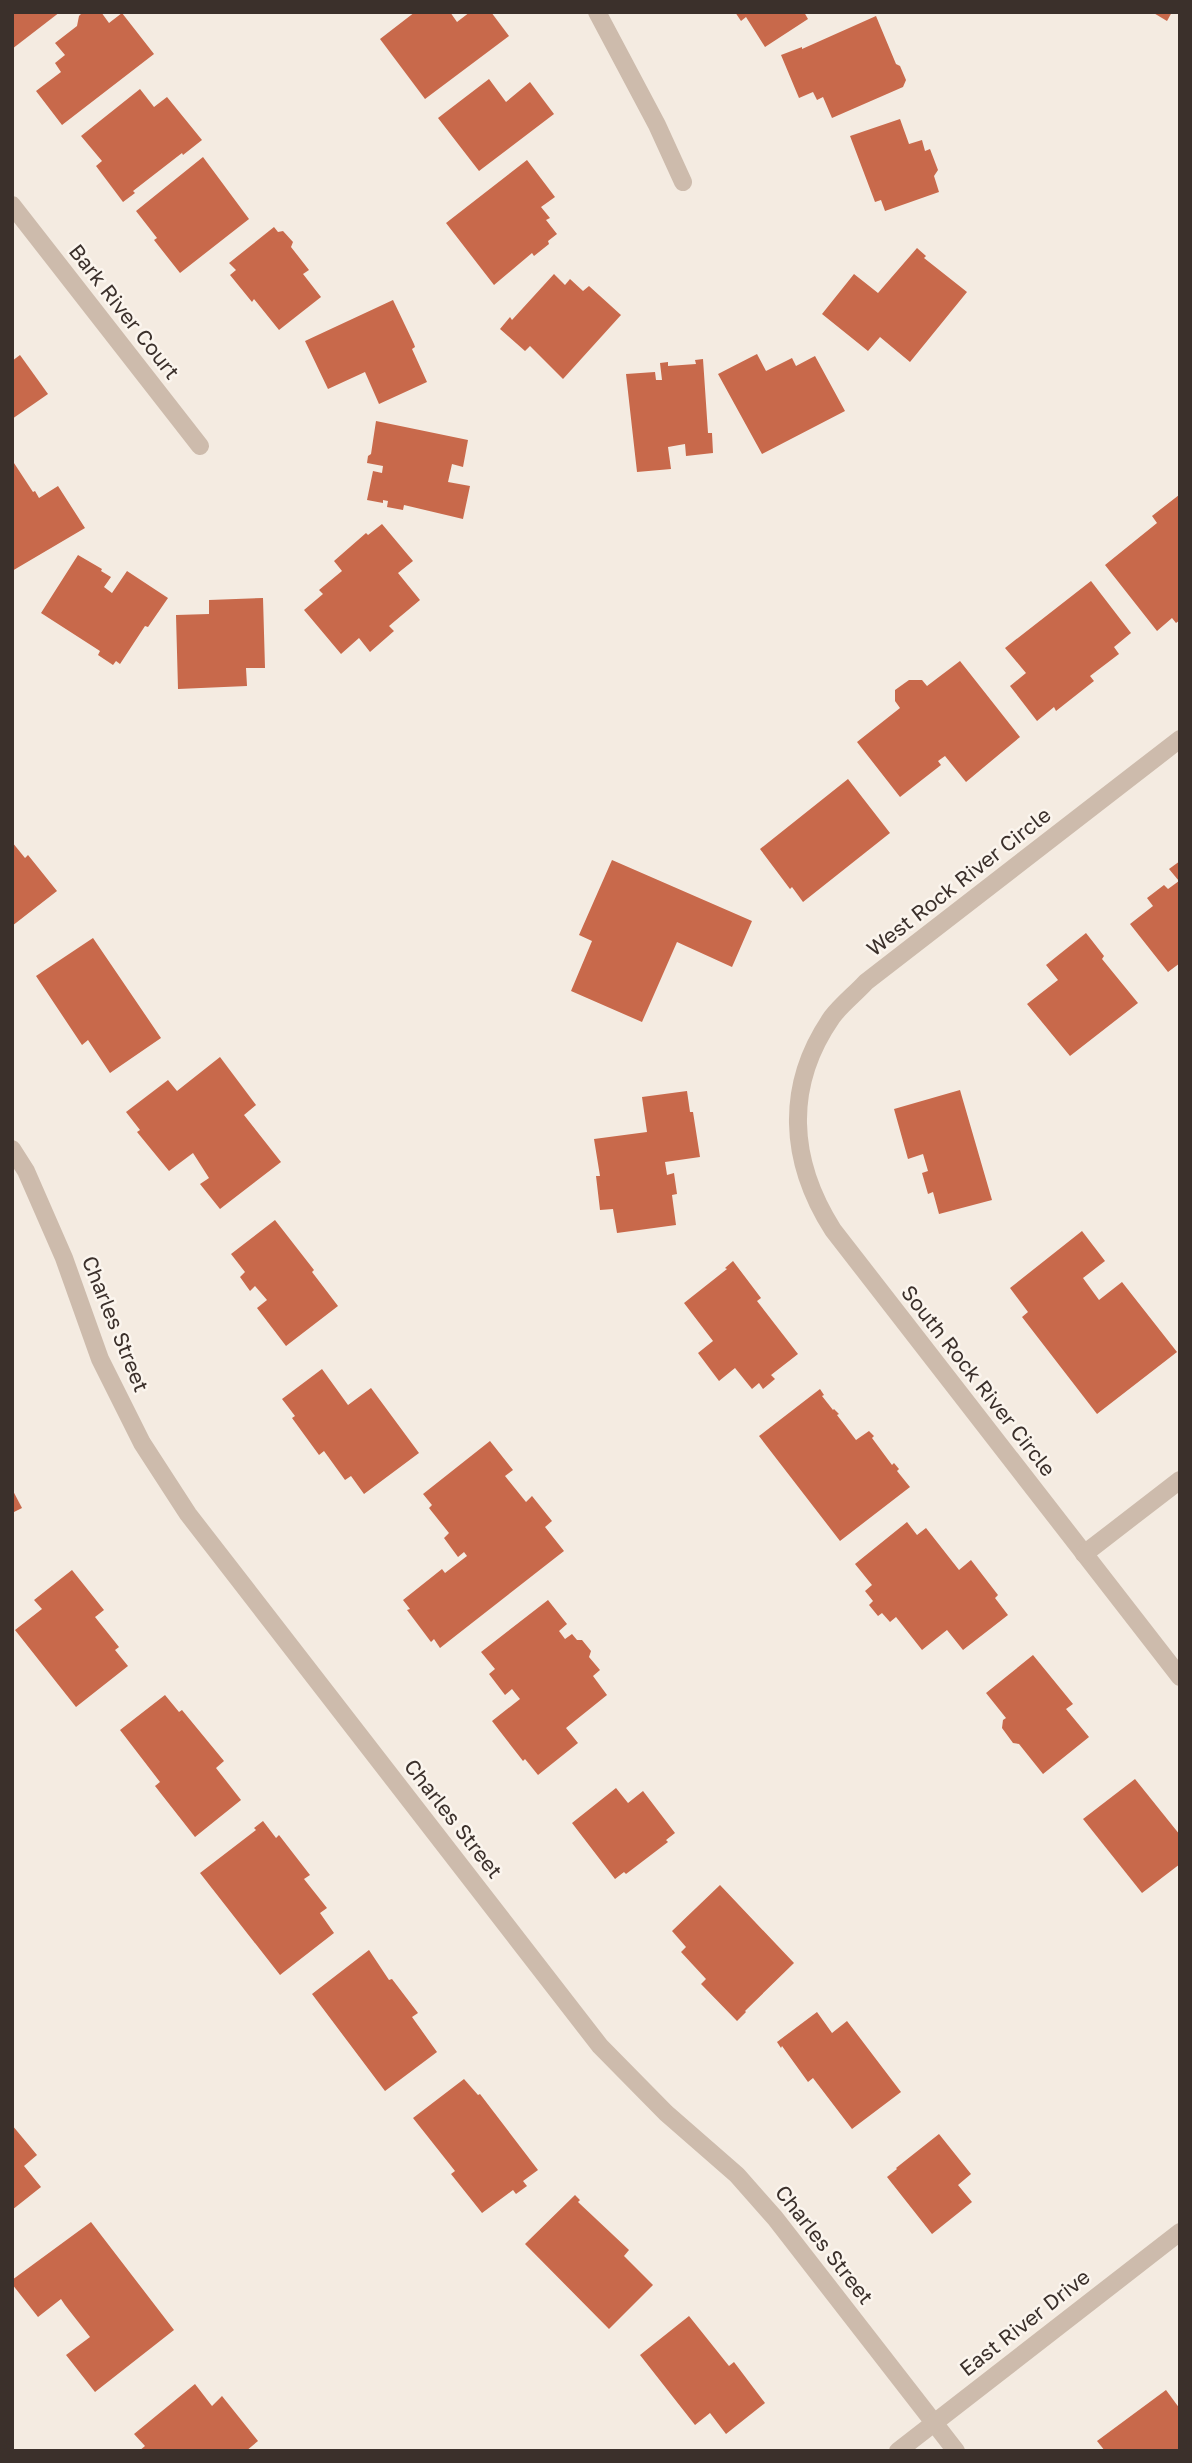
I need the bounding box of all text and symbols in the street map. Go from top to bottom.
street label: Bark River Court [64,238,186,384]
street label: West Rock River Circle [861,801,1056,961]
street label: Charles Street [77,1252,155,1395]
street label: South Rock River Circle [896,1280,1062,1481]
street label: Charles Street [399,1753,509,1883]
street label: Charles Street [770,2179,880,2309]
street label: East River Drive [954,2263,1095,2381]

